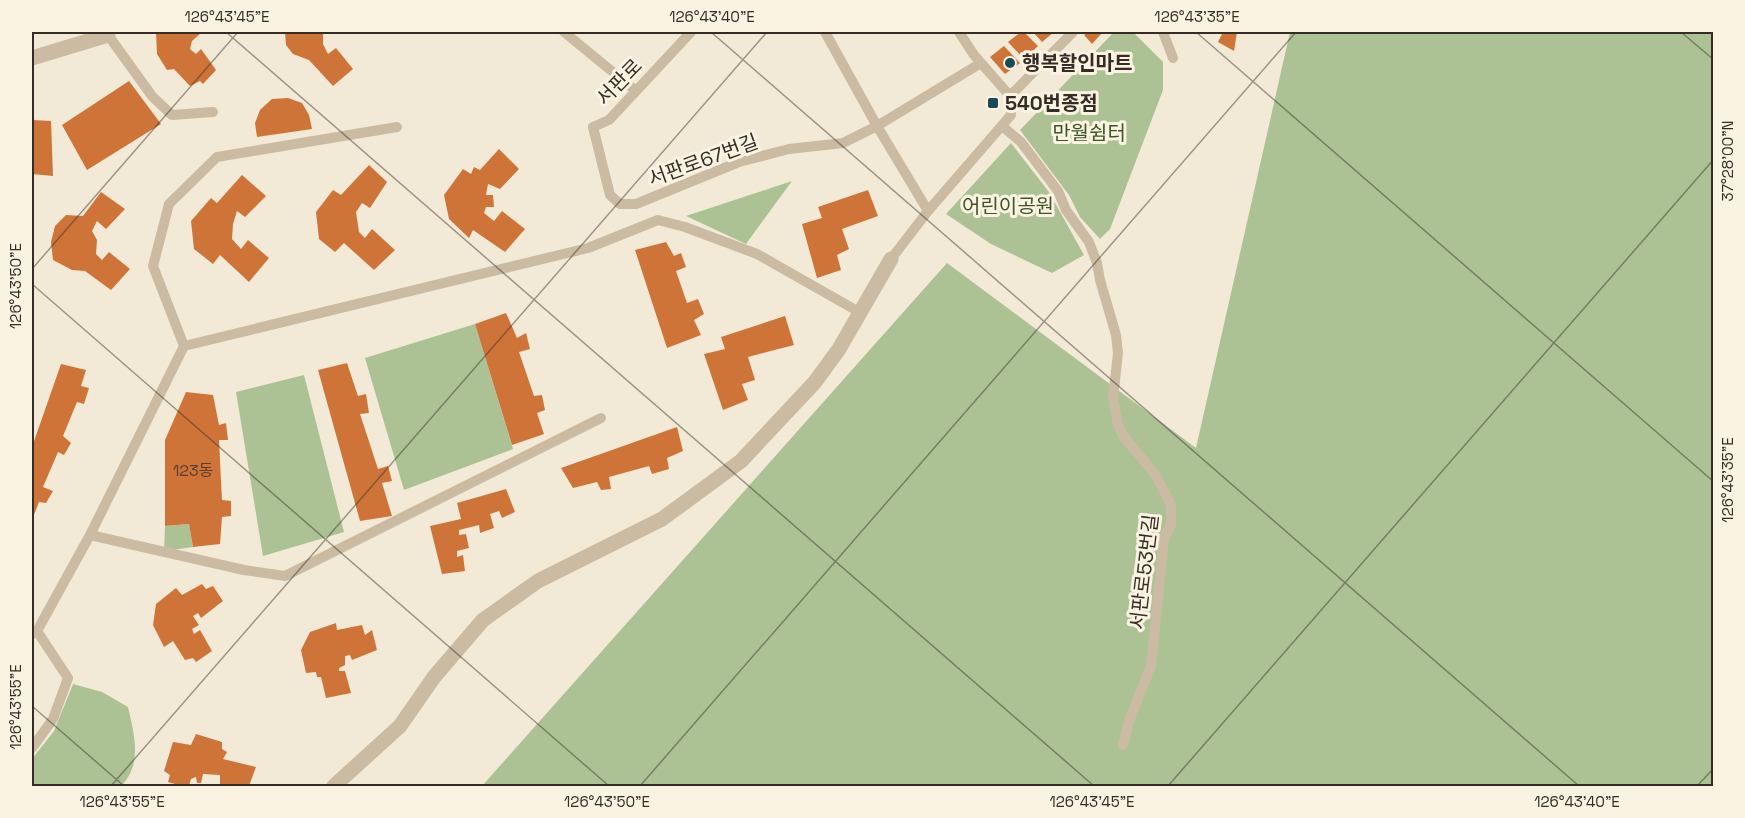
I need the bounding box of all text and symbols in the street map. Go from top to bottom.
text: 126°43'45"E [185,7,269,26]
text: 126°43'40"E [669,7,755,26]
text: 126°43'35"E [1154,7,1240,26]
place label: 행복할인마트 [1022,50,1132,76]
street label: 서판로 [590,53,648,111]
marker: 행복할인마트 [1003,56,1017,70]
place label: 540번종점 [1005,90,1098,116]
marker: 540번종점 [986,96,1000,110]
park label: 만월쉼터 [1052,120,1126,146]
text: 37°28'00"N [1718,121,1737,201]
street label: 서판로67번길 [644,128,762,192]
park label: 어린이공원 [962,193,1054,219]
text: 126°43'50"E [6,243,25,329]
text: 126°43'35"E [1718,437,1737,523]
house number: 123동 [173,460,214,481]
street label: 서판로53번길 [1124,513,1164,631]
text: 126°43'55"E [6,664,25,750]
text: 126°43'55"E [79,792,165,811]
text: 126°43'50"E [564,792,650,811]
text: 126°43'45"E [1050,792,1134,811]
text: 126°43'40"E [1534,792,1620,811]

